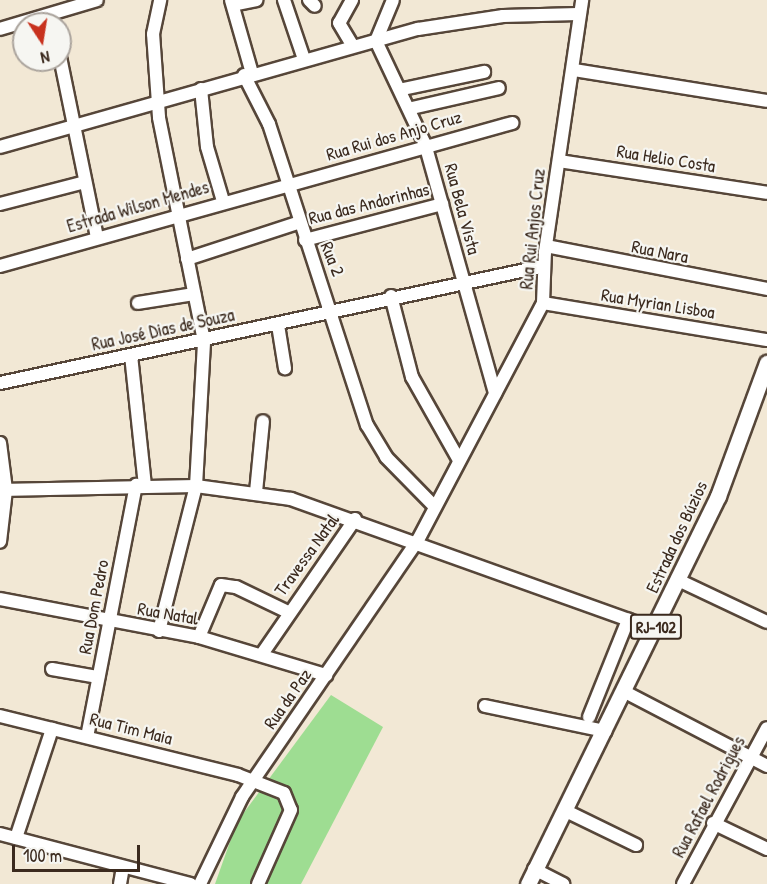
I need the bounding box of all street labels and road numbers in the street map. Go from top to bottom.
street label: Rua Rui dos Anjo Cruz [324,106,464,166]
street label: Rua Helio Costa [615,141,717,177]
street label: Rua Bela Vista [440,161,484,257]
street label: Rua Rui Anjos Cruz [516,168,550,290]
street label: Estrada Wilson Mendes [64,176,212,238]
street label: Rua das Andorinhas [306,179,432,229]
street label: Rua Nara [630,236,690,268]
street label: Rua 2 [315,239,349,279]
street label: Rua Myrian Lisboa [600,284,716,324]
street label: Rua José Dias de Souza [90,304,236,356]
street label: Estrada dos Búzios [642,478,712,596]
street label: Travessa Natal [270,510,344,600]
street label: Rua Dom Pedro [74,558,114,656]
street label: Rua Natal [136,598,200,630]
road number: RJ-102 [629,614,683,640]
street label: Rua da Paz [260,665,316,733]
street label: Rua Tim Maia [88,708,174,750]
street label: Rua Rafael Rodrigues [668,733,750,861]

